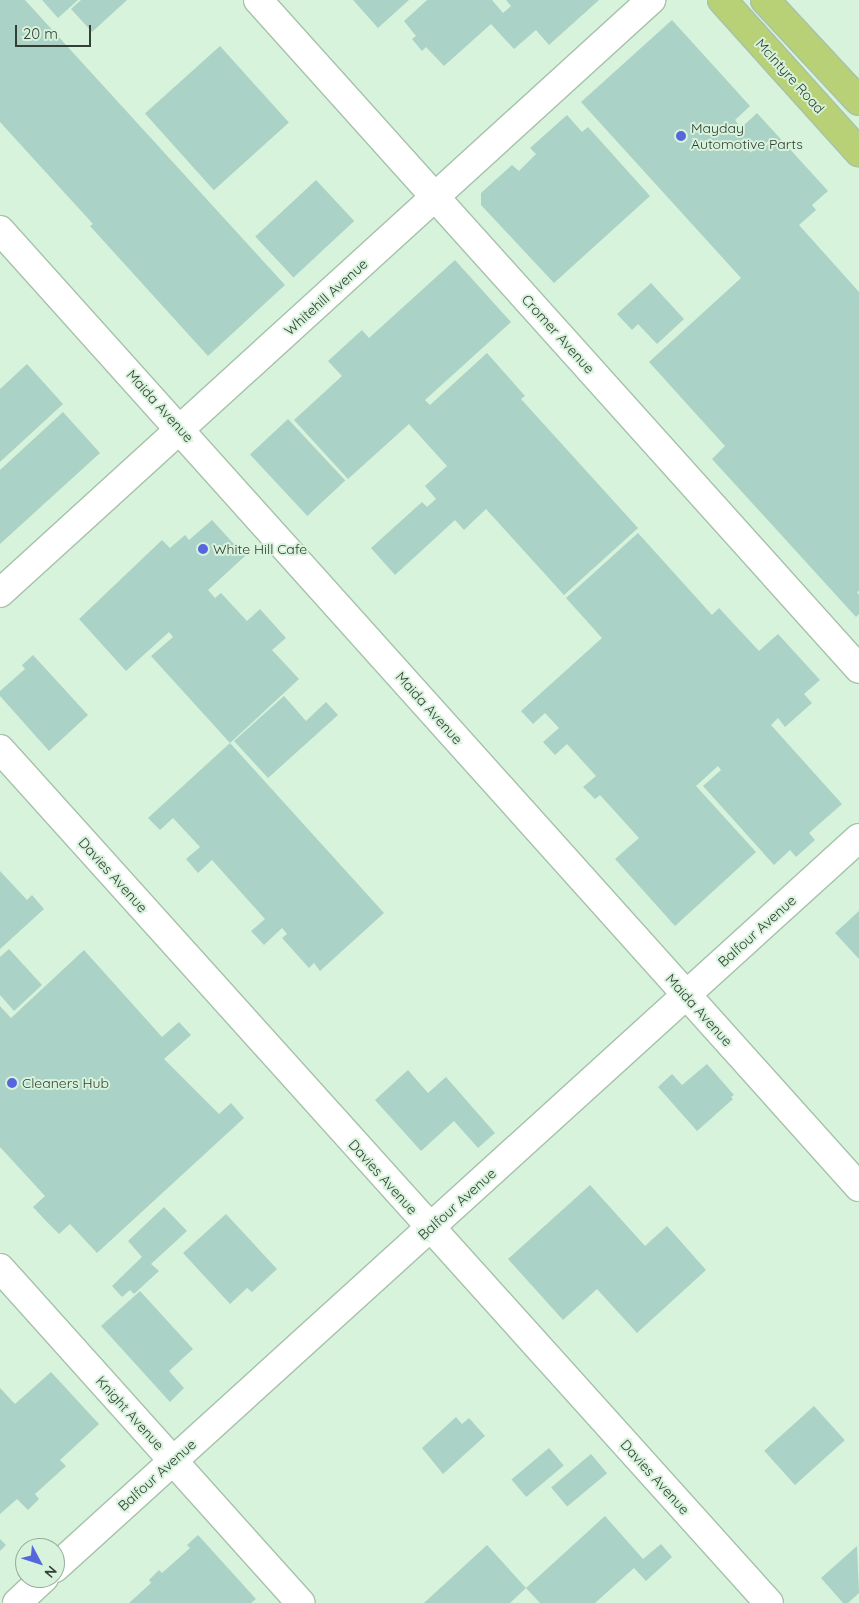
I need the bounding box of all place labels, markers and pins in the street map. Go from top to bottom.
place label: Mayday Automotive Parts [691,120,803,152]
marker: Mayday Automotive Parts [675,130,687,142]
place label: White Hill Cafe [213,541,307,557]
marker: White Hill Cafe [197,543,209,555]
place label: Cleaners Hub [22,1075,109,1091]
marker: Cleaners Hub [6,1077,18,1089]

